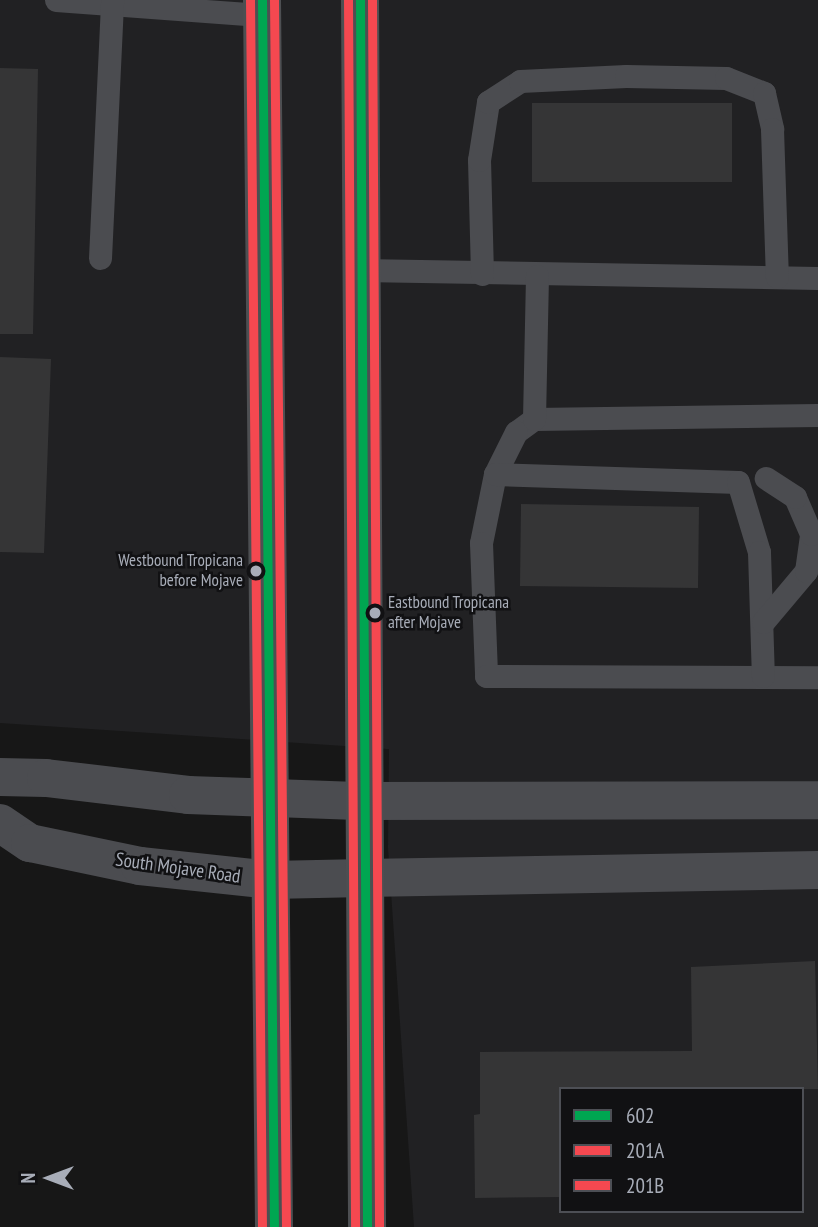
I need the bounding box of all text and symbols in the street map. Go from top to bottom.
place label: Westbound Tropicana before Mojave [118,551,243,591]
marker: Westbound Tropicana before Mojave [249,564,263,578]
place label: Eastbound Tropicana after Mojave [388,593,509,633]
marker: Eastbound Tropicana after Mojave [368,606,382,620]
street label: South Mojave Road [114,848,242,888]
legend [559,1087,804,1213]
text: 602 [626,1102,654,1129]
text: 201A [626,1137,664,1164]
north arrow [14,1143,84,1213]
text: 201B [626,1172,664,1199]
text: N [16,1173,40,1183]

